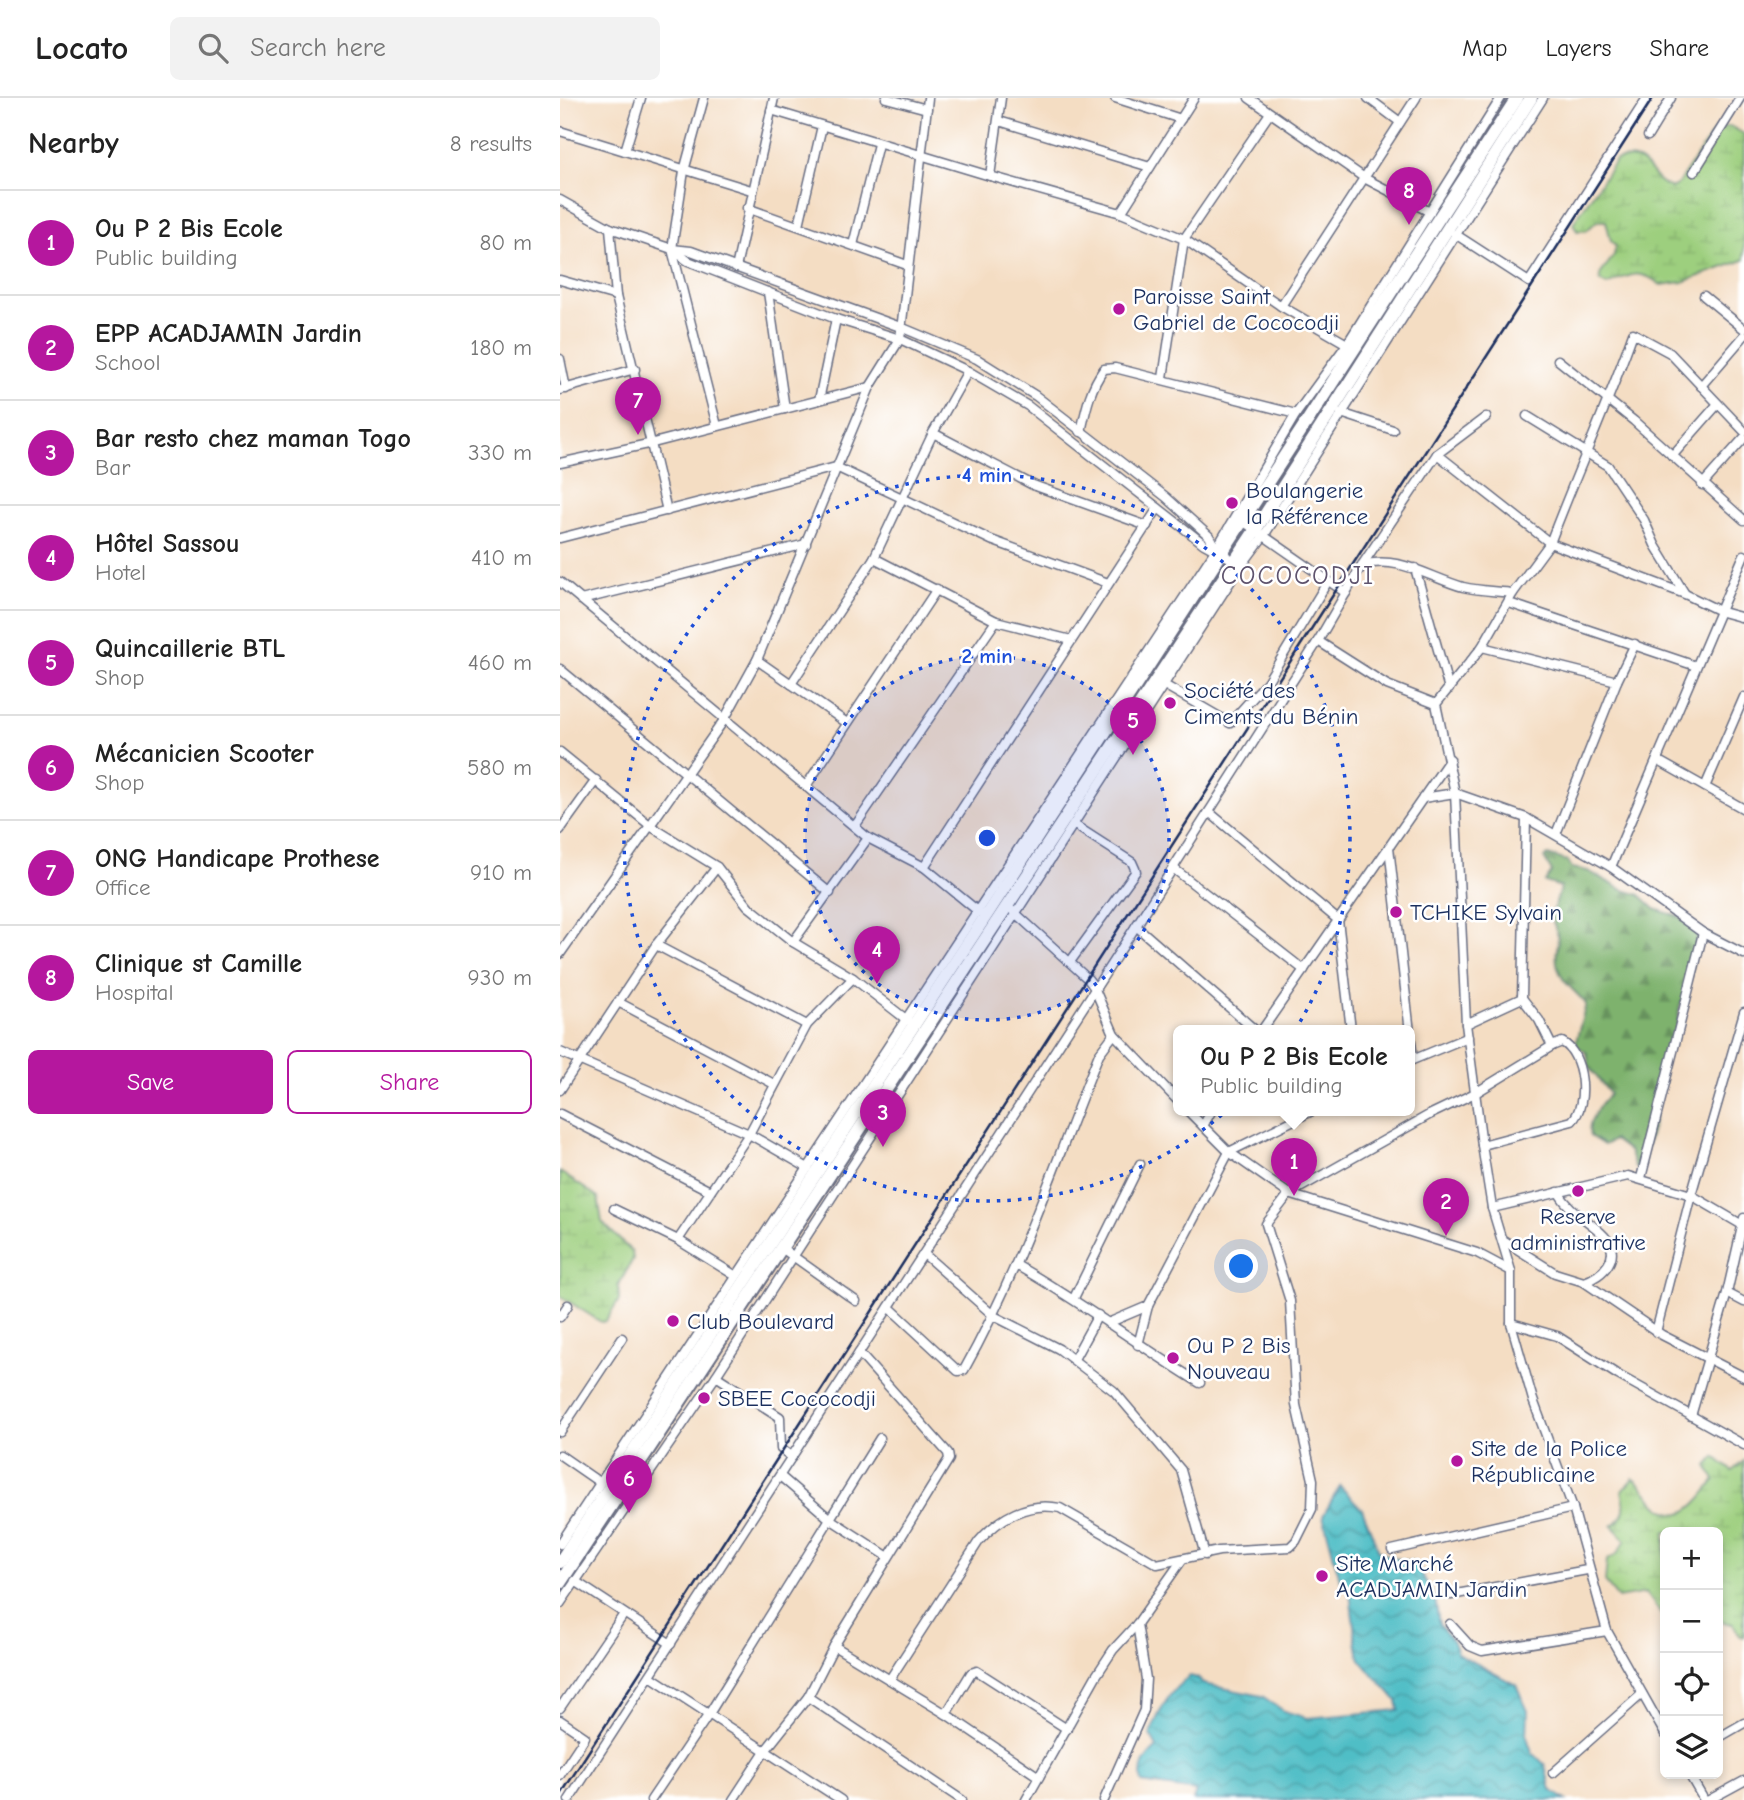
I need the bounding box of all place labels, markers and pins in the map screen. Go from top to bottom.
pin: 8 [1386,167,1432,225]
place label: Paroisse Saint Gabriel de Cococodji [1133,283,1339,336]
marker: Paroisse Saint Gabriel de Cococodji [1111,301,1127,317]
pin: 7 [615,377,661,435]
place label: Boulangerie la Référence [1246,477,1368,530]
marker: Boulangerie la Référence [1224,495,1240,511]
place label: Société des Ciments du Bénin [1184,677,1359,730]
marker: Société des Ciments du Bénin [1162,695,1178,711]
pin: 5 [1110,697,1156,755]
centre of rings [975,826,999,850]
place label: TCHIKE Sylvain [1410,899,1562,926]
marker: TCHIKE Sylvain [1388,904,1404,920]
pin: 4 [854,926,900,984]
pin: 3 [860,1089,906,1147]
pin: 1 [1271,1138,1317,1196]
pin: 2 [1423,1178,1469,1236]
marker: Reserve administrative [1570,1183,1586,1199]
place label: Reserve administrative [1510,1203,1646,1256]
place label: Club Boulevard [687,1308,834,1335]
marker: Club Boulevard [665,1313,681,1329]
place label: Ou P 2 Bis Nouveau [1187,1332,1291,1385]
marker: Ou P 2 Bis Nouveau [1165,1350,1181,1366]
place label: SBEE Cococodji [718,1385,876,1412]
marker: SBEE Cococodji [696,1390,712,1406]
place label: Site de la Police Républicaine [1471,1435,1627,1488]
marker: Site de la Police Républicaine [1449,1453,1465,1469]
pin: 6 [606,1455,652,1513]
place label: Site Marché ACADJAMIN Jardin [1336,1550,1527,1603]
marker: Site Marché ACADJAMIN Jardin [1314,1568,1330,1584]

